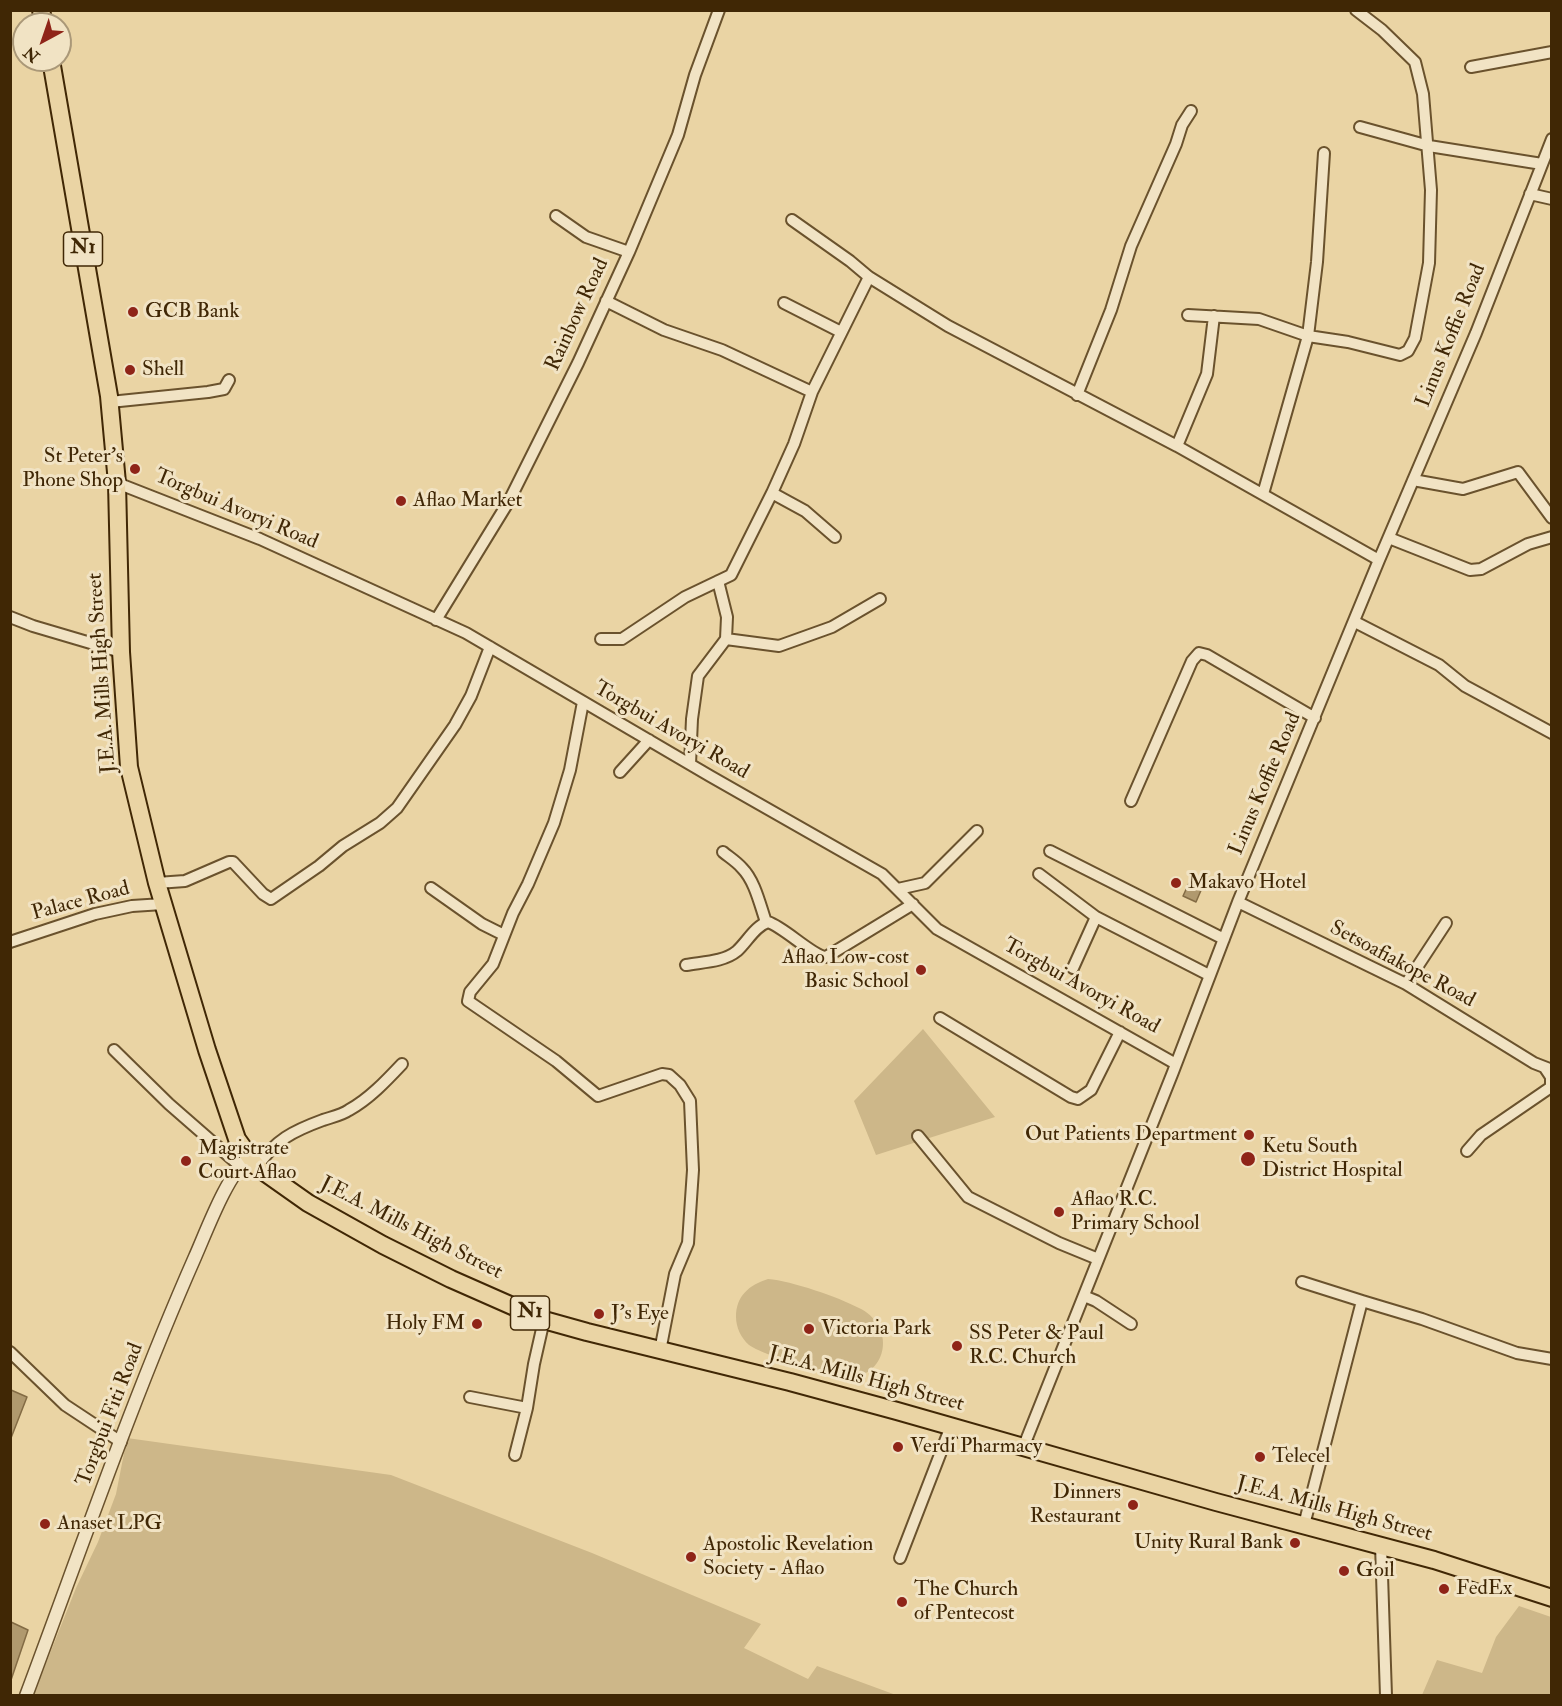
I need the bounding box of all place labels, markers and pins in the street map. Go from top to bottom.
place label: GCB Bank [145,299,239,325]
marker: GCB Bank [126,305,140,319]
place label: Shell [142,357,184,383]
marker: Shell [123,363,137,377]
place label: St Peter's Phone Shop [22,444,123,494]
marker: St Peter's Phone Shop [128,462,142,476]
place label: Aflao Market [413,488,522,514]
marker: Aflao Market [394,494,408,508]
place label: Makavo Hotel [1188,870,1306,896]
marker: Makavo Hotel [1169,876,1183,890]
place label: Aflao Low-cost Basic School [782,945,909,995]
marker: Aflao Low-cost Basic School [914,963,928,977]
place label: Out Patients Department [1025,1122,1237,1148]
marker: Out Patients Department [1242,1128,1256,1142]
place label: Ketu South District Hospital [1262,1134,1403,1184]
place label: Magistrate Court Aflao [198,1136,296,1186]
marker: Ketu South District Hospital [1239,1150,1257,1168]
marker: Magistrate Court Aflao [179,1154,193,1168]
place label: Aflao R.C. Primary School [1071,1187,1200,1237]
marker: Aflao R.C. Primary School [1052,1205,1066,1219]
place label: J's Eye [611,1301,669,1327]
marker: J's Eye [592,1307,606,1321]
place label: Holy FM [386,1311,465,1337]
place label: Victoria Park [821,1316,931,1342]
marker: Holy FM [470,1317,484,1331]
place label: SS Peter & Paul R.C. Church [969,1321,1104,1371]
marker: Victoria Park [802,1322,816,1336]
marker: SS Peter & Paul R.C. Church [950,1339,964,1353]
place label: Verdi Pharmacy [910,1434,1042,1460]
marker: Verdi Pharmacy [891,1440,905,1454]
place label: Telecel [1272,1444,1330,1470]
marker: Telecel [1253,1450,1267,1464]
place label: Dinners Restaurant [1030,1480,1121,1530]
marker: Dinners Restaurant [1126,1498,1140,1512]
place label: Anaset LPG [57,1511,162,1537]
marker: Anaset LPG [38,1517,52,1531]
place label: Unity Rural Bank [1134,1530,1283,1556]
place label: Apostolic Revelation Society - Aflao [703,1532,873,1582]
marker: Unity Rural Bank [1288,1536,1302,1550]
marker: Apostolic Revelation Society - Aflao [684,1550,698,1564]
place label: Goil [1356,1558,1395,1584]
marker: Goil [1337,1564,1351,1578]
place label: FedEx [1456,1576,1512,1602]
place label: The Church of Pentecost [914,1577,1018,1627]
marker: FedEx [1437,1582,1451,1596]
marker: The Church of Pentecost [895,1595,909,1609]

